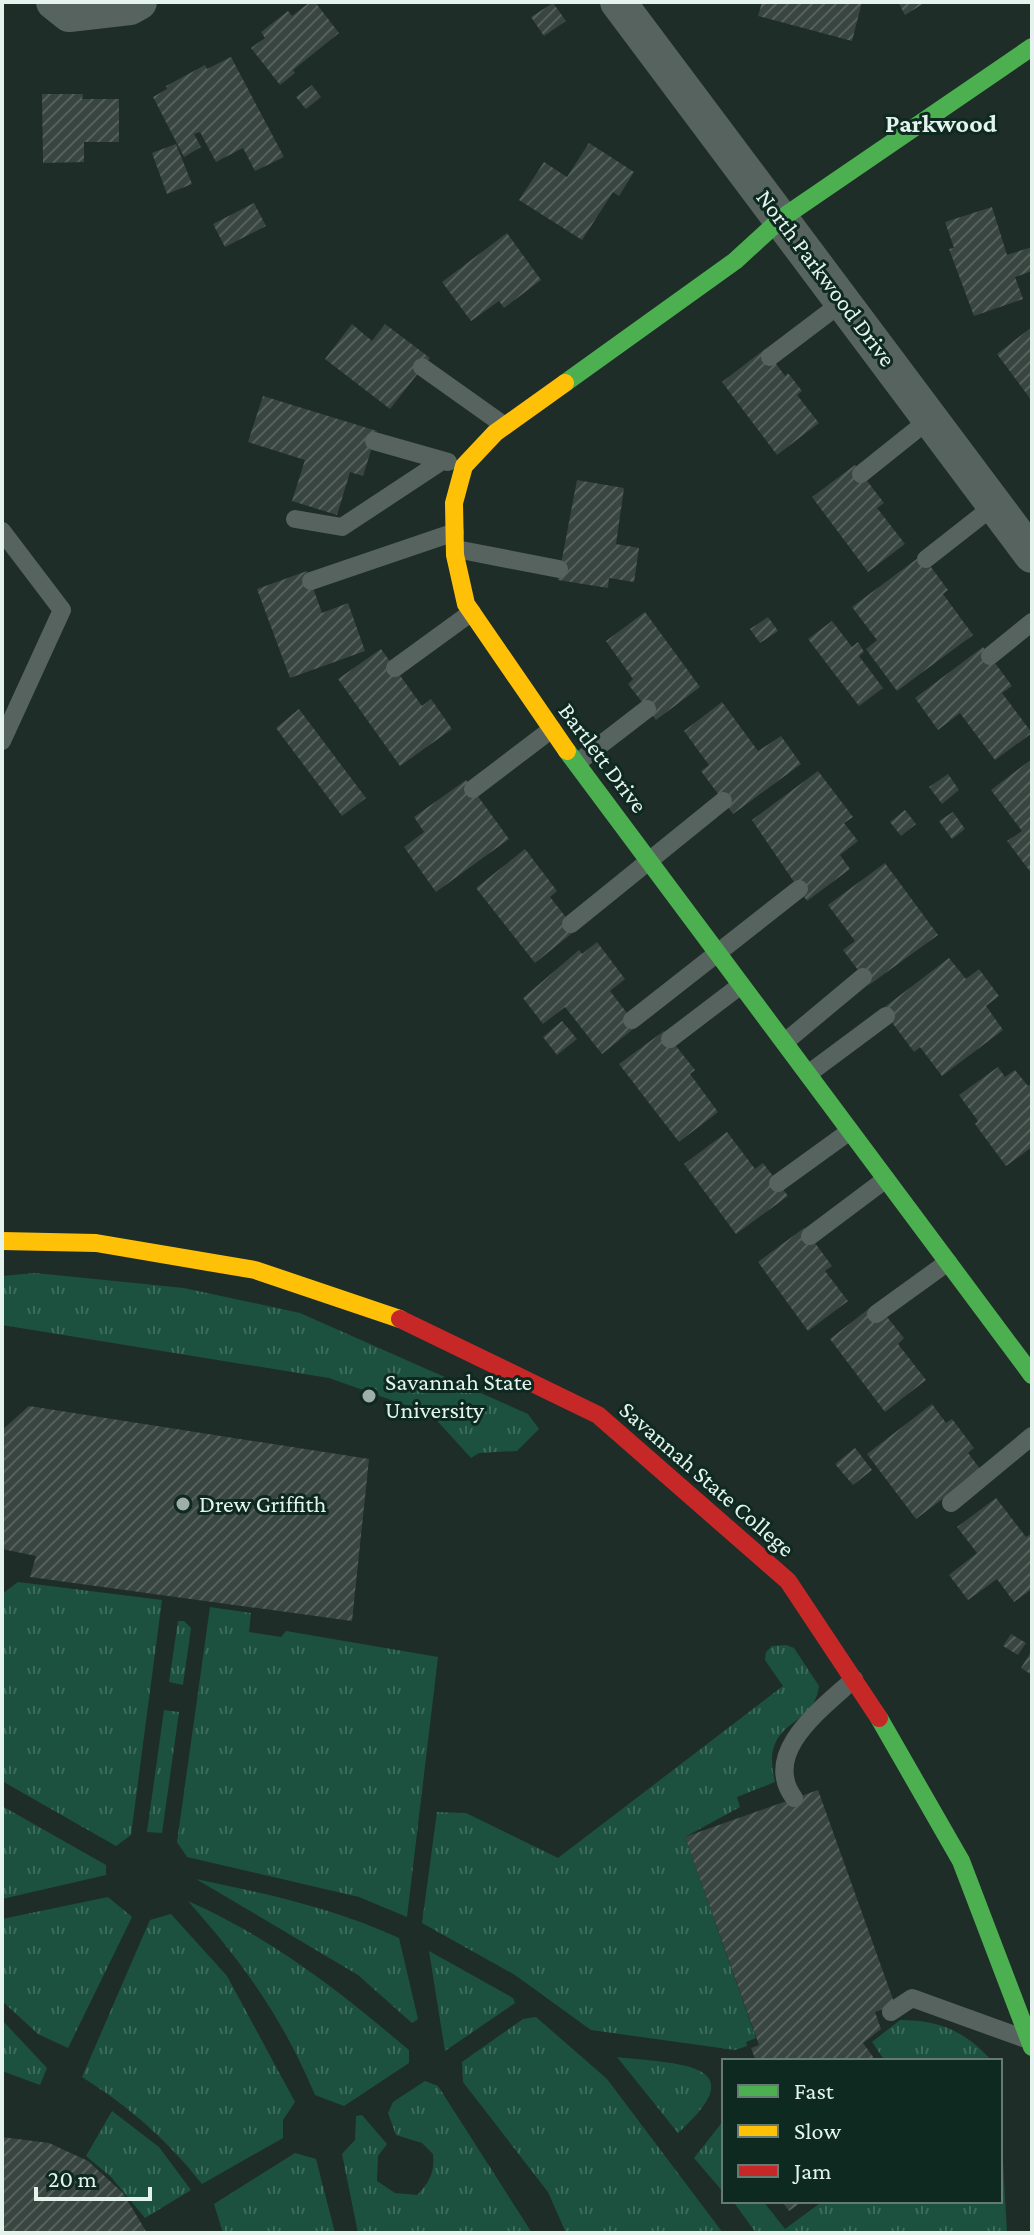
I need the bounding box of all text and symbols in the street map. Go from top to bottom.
district label: Parkwood [885,109,997,138]
street label: North Parkwood Drive [751,184,902,371]
street label: Bartlett Drive [553,698,653,818]
place label: Savannah State University [385,1368,532,1423]
marker: Savannah State University [360,1387,378,1405]
street label: Savannah State College [614,1395,800,1562]
place label: Drew Griffith [199,1490,327,1517]
marker: Drew Griffith [174,1495,192,1513]
legend [722,2059,1002,2203]
text: Fast [794,2077,835,2104]
text: Slow [794,2117,841,2144]
scale bar [36,2151,150,2201]
text: Jam [792,2157,832,2184]
text: 20 m [48,2165,97,2192]

